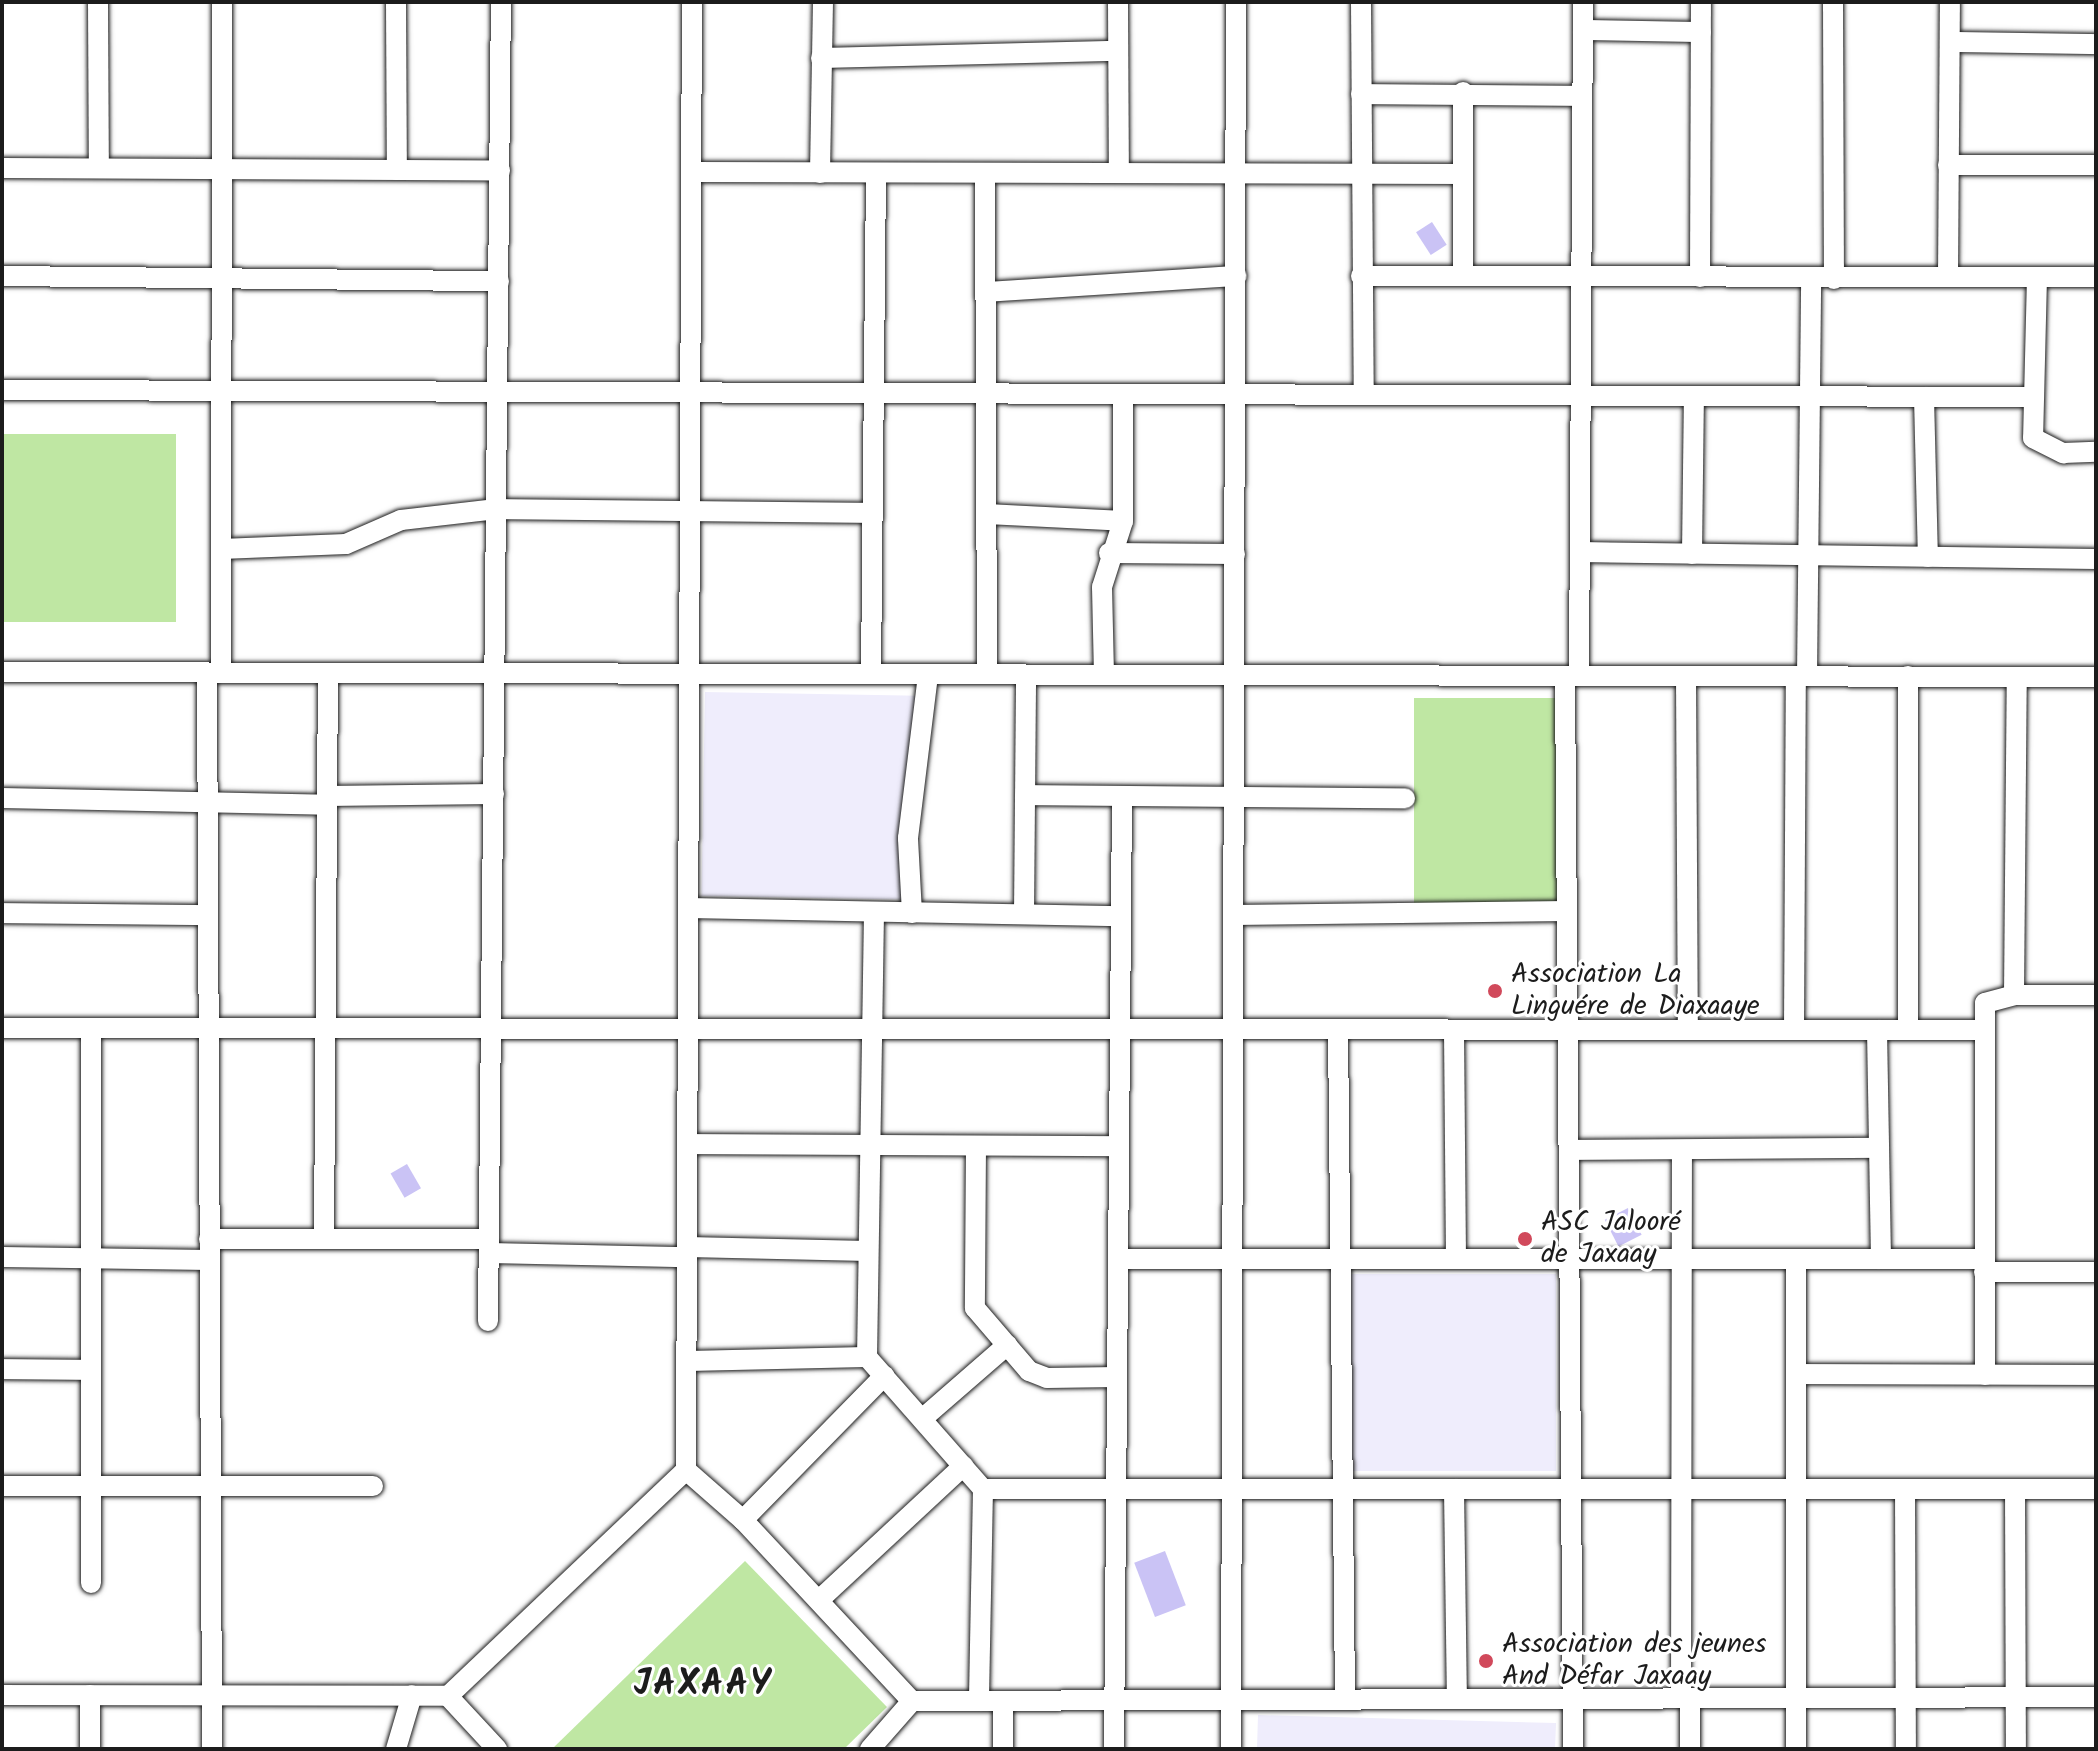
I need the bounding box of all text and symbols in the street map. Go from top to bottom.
place label: Association La Linguére de Diaxaaye [1511,958,1760,1024]
marker: Association La Linguére de Diaxaaye [1486,982,1504,1000]
place label: ASC Jalooré de Jaxaay [1541,1206,1681,1272]
marker: ASC Jalooré de Jaxaay [1516,1230,1534,1248]
place label: Association des jeunes And Défar Jaxaay [1502,1628,1767,1694]
marker: Association des jeunes And Défar Jaxaay [1477,1652,1495,1670]
district label: JAXAAY [634,1663,772,1707]

